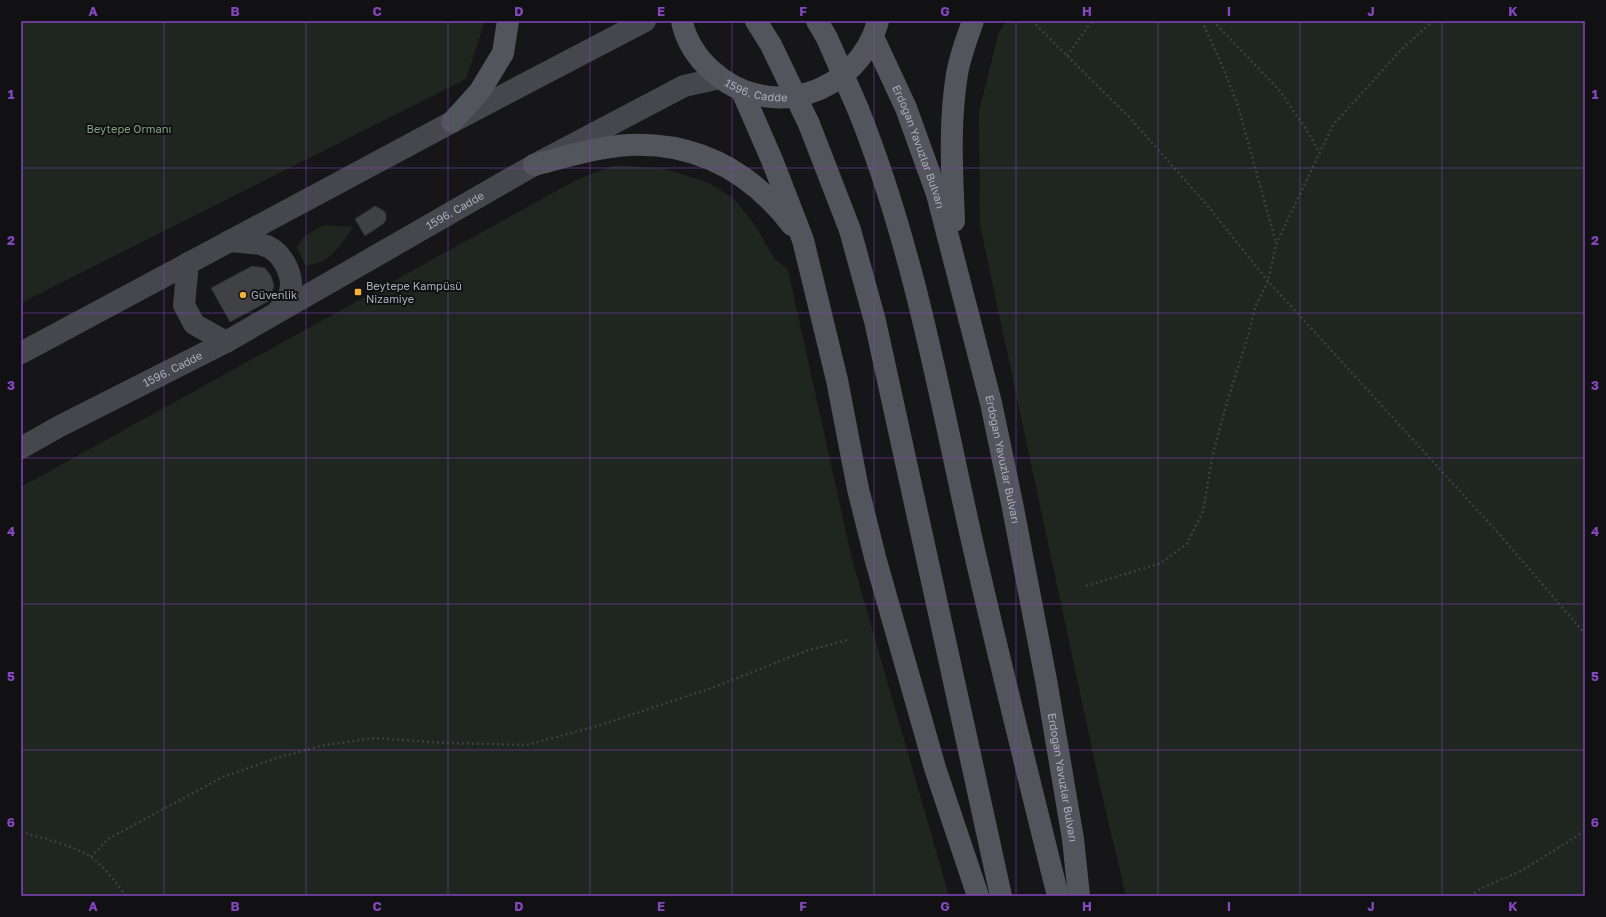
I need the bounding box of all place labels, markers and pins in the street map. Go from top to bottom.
place label: Beytepe Kampüsü Nizamiye [366,279,462,305]
marker: Beytepe Kampüsü Nizamiye [353,287,363,297]
place label: Güvenlik [251,288,297,301]
marker: Güvenlik [238,290,248,300]

